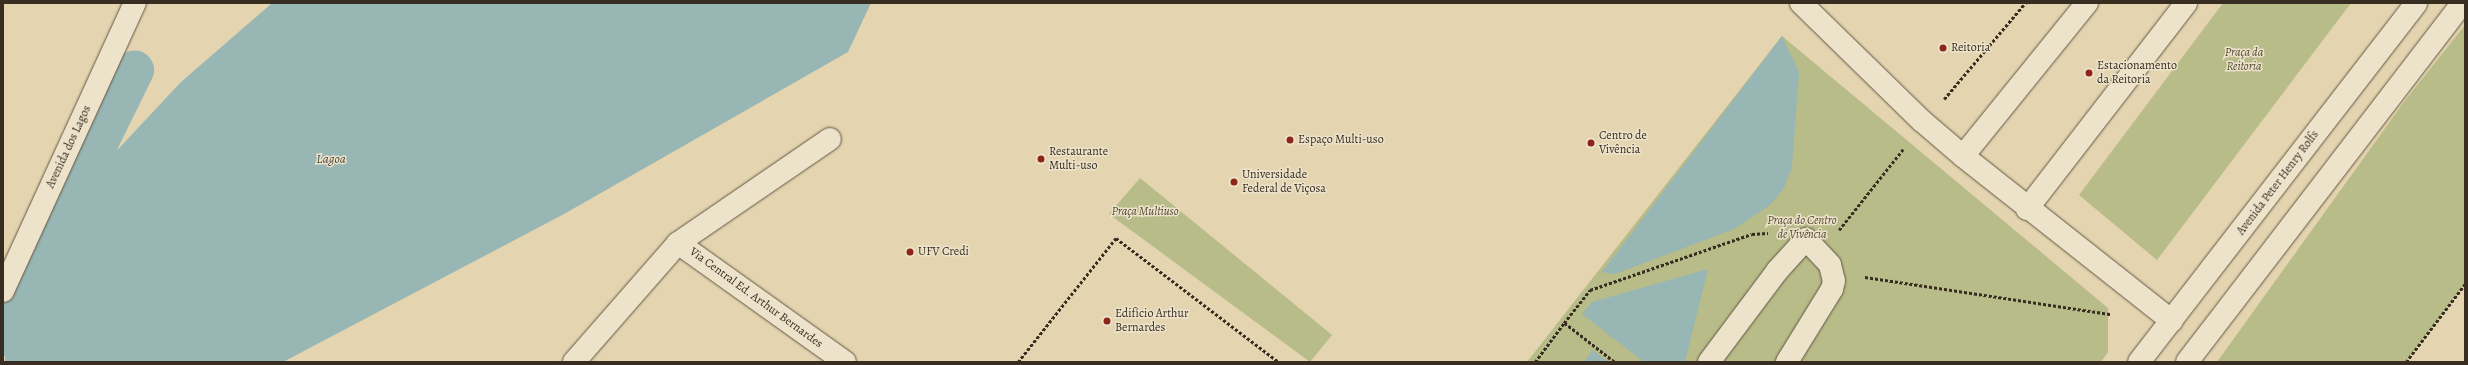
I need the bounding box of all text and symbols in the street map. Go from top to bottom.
place label: Reitoria [1951,41,1990,55]
marker: Reitoria [1938,43,1948,53]
park label: Praça da Reitoria [2225,46,2263,74]
place label: Estacionamento da Reitoria [2097,59,2177,87]
marker: Estacionamento da Reitoria [2084,68,2094,78]
street label: Avenida dos Lagos [44,103,94,191]
street label: Avenida Peter Henry Rolfs [2234,128,2322,238]
place label: Centro de Vivência [1599,129,1647,157]
place label: Espaço Multi-uso [1298,133,1384,147]
marker: Espaço Multi-uso [1285,135,1295,145]
marker: Centro de Vivência [1586,138,1596,148]
place label: Restaurante Multi-uso [1049,145,1108,173]
water label: Lagoa [316,151,346,167]
marker: Restaurante Multi-uso [1036,154,1046,164]
place label: Universidade Federal de Viçosa [1242,168,1326,196]
marker: Universidade Federal de Viçosa [1229,177,1239,187]
park label: Praça Multiuso [1111,205,1179,219]
park label: Praça do Centro de Vivência [1767,214,1837,242]
street label: Via Central Ed. Arthur Bernardes [686,245,826,351]
place label: UFV Credi [918,245,969,259]
marker: UFV Credi [905,247,915,257]
place label: Edifício Arthur Bernardes [1115,307,1189,335]
marker: Edifício Arthur Bernardes [1102,316,1112,326]

